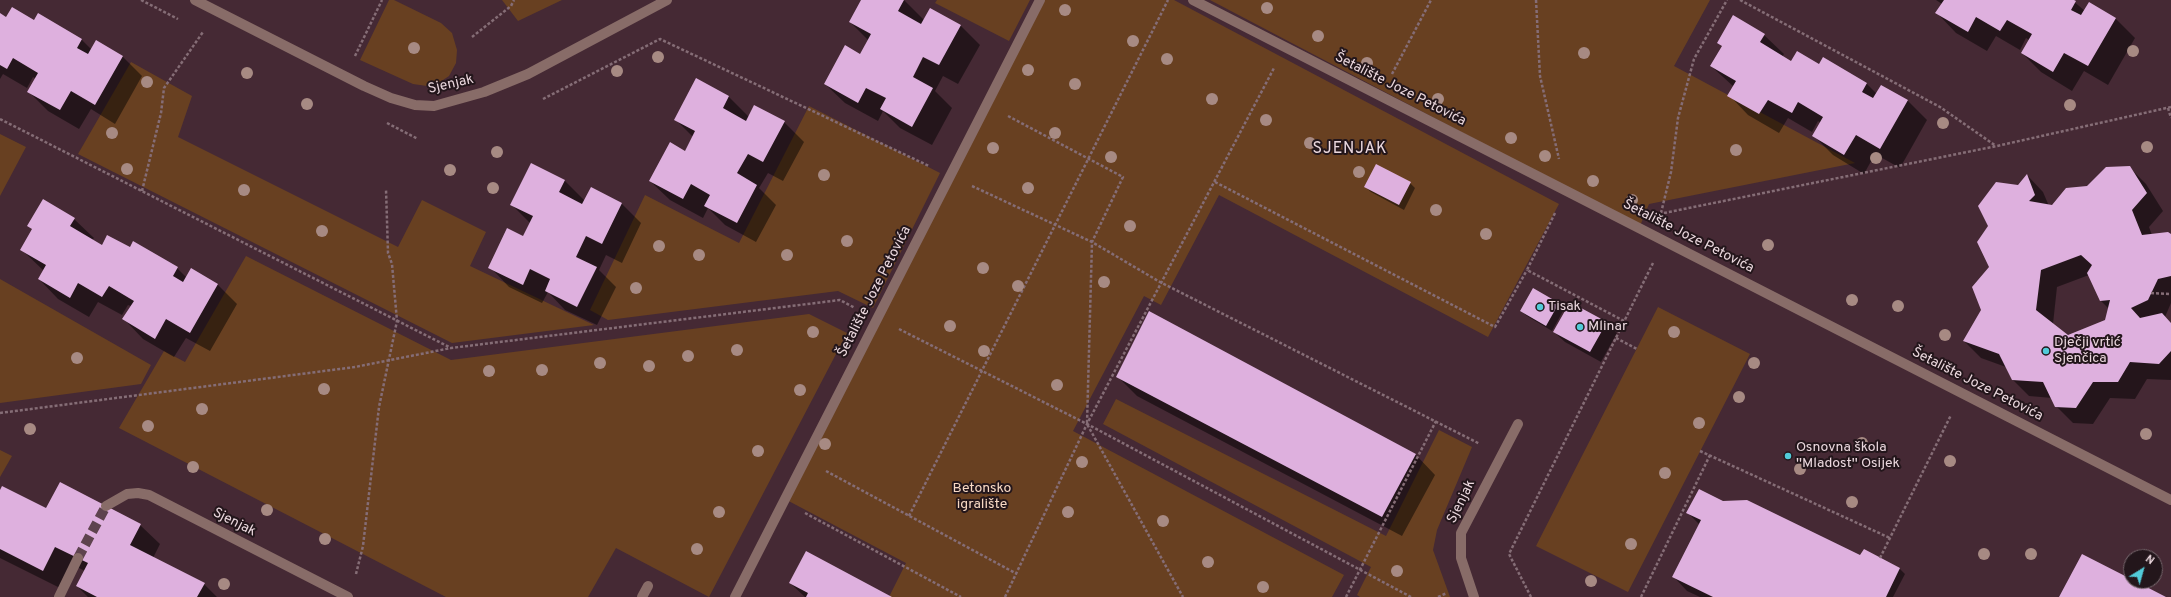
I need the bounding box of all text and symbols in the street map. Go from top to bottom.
street label: Šetalište Joze Petovića [1332,50,1468,130]
street label: Sjenjak [427,72,475,98]
district label: SJENJAK [1312,140,1388,160]
street label: Šetalište Joze Petovića [1620,197,1756,277]
street label: Šetalište Joze Petovića [835,224,915,360]
place label: Tisak [1548,299,1581,315]
marker: Tisak [1535,302,1545,312]
place label: Mlinar [1588,319,1627,335]
marker: Mlinar [1575,322,1585,332]
place label: Dječji vrtić Sjenčica [2054,335,2121,368]
street label: Šetalište Joze Petovića [1909,345,2045,425]
marker: Dječji vrtić Sjenčica [2041,346,2051,356]
place label: Osnovna škola ''Mladost'' Osijek [1796,440,1900,472]
marker: Osnovna škola ''Mladost'' Osijek [1783,451,1793,461]
street label: Sjenjak [1444,478,1480,526]
park label: Betonsko igralište [953,481,1011,514]
street label: Sjenjak [210,505,258,541]
north arrow [2123,549,2163,589]
text: N [2142,552,2157,568]

